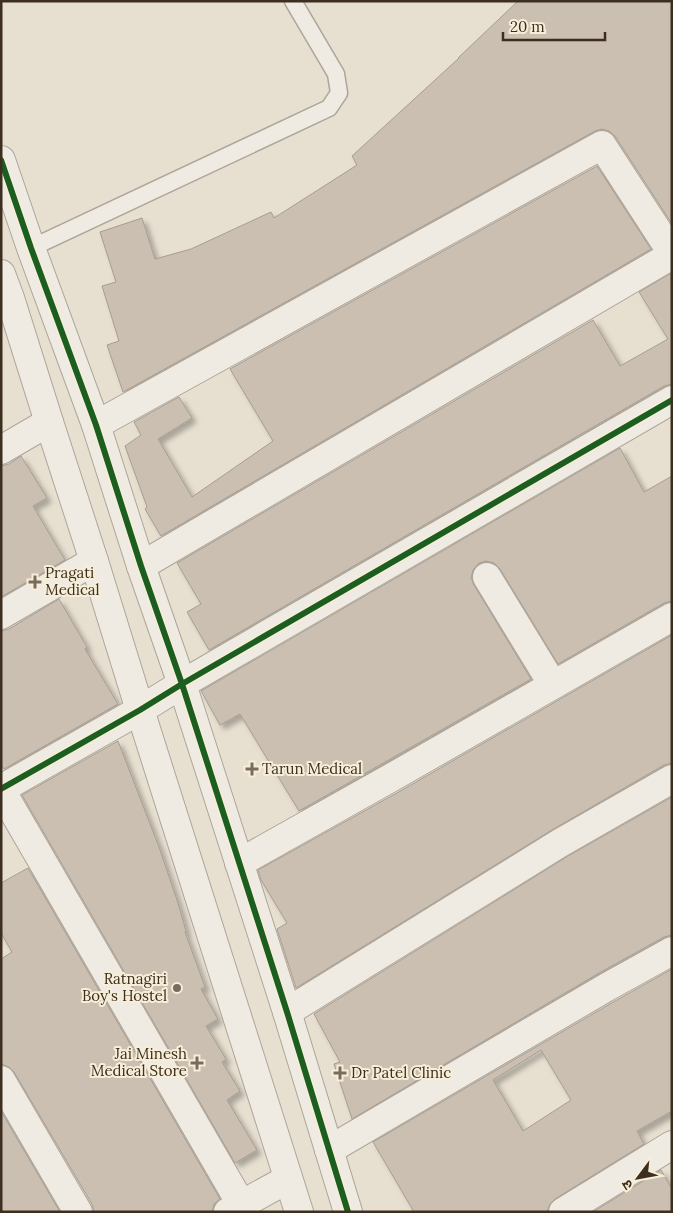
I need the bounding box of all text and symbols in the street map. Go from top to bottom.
scale bar [503,10,606,42]
text: 20 m [510,17,545,36]
place label: Pragati Medical [45,563,100,599]
marker: Pragati Medical [29,576,41,588]
place label: Tarun Medical [262,759,362,778]
marker: Tarun Medical [246,763,258,775]
place label: Ratnagiri Boy's Hostel [82,969,167,1005]
marker: Ratnagiri Boy's Hostel [171,982,183,994]
place label: Jai Minesh Medical Store [91,1044,187,1080]
marker: Jai Minesh Medical Store [191,1057,203,1069]
place label: Dr Patel Clinic [351,1063,451,1082]
marker: Dr Patel Clinic [333,1066,347,1080]
north arrow [613,1153,663,1203]
text: उ [617,1176,637,1193]

